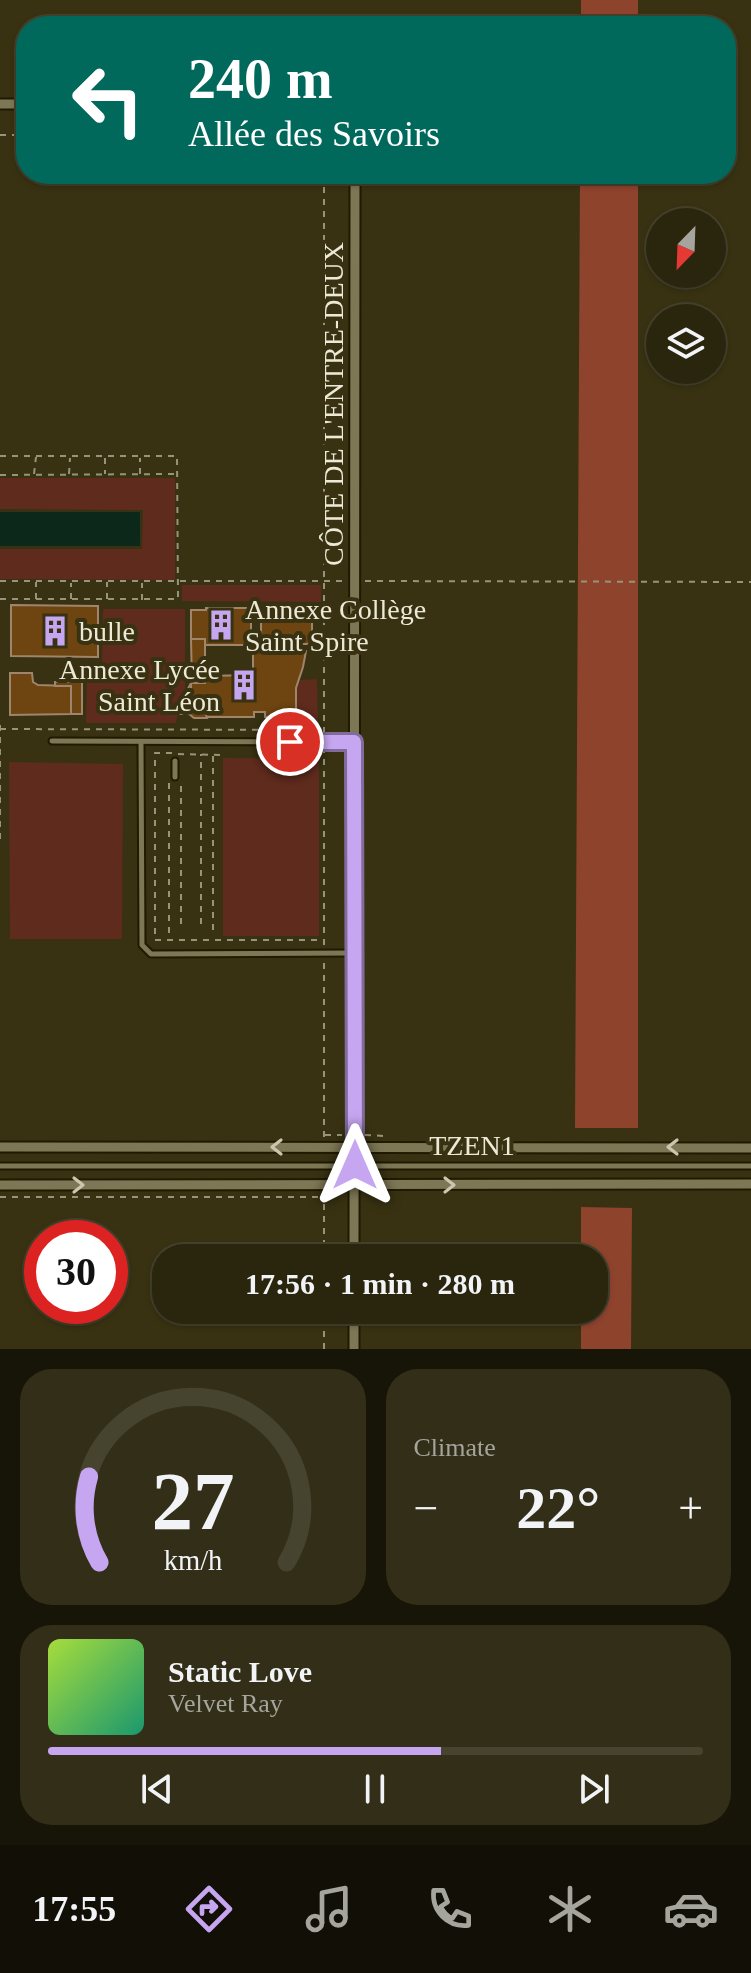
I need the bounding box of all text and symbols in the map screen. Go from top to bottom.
icon: left [56,48,160,152]
text: 240 m [188,48,333,110]
text: Allée des Savoirs [188,114,440,154]
north arrow [646,208,726,288]
map controls [646,208,726,384]
street label: CÔTE DE L'ENTRE-DEUX [318,242,349,566]
button: layers [646,304,726,384]
place label: Annexe Collège Saint Spire [245,594,426,657]
building icon: Annexe Collège Saint Spire [204,608,238,642]
building icon: bulle [38,614,72,648]
place label: bulle [79,616,135,647]
place label: Annexe Lycée Saint Léon [59,654,220,717]
building icon: Annexe Lycée Saint Léon [227,668,261,702]
pin [256,708,324,776]
icon: arrive [268,720,312,764]
position arrow [313,1123,397,1207]
street label: TZEN1 [429,1130,515,1161]
one-way arrow [270,1138,283,1156]
one-way arrow [666,1138,679,1156]
one-way arrow [72,1176,85,1194]
one-way arrow [443,1176,456,1194]
speed limit sign: 30 [24,1220,128,1324]
text: 17:56 · 1 min · 280 m [245,1267,515,1300]
text: Climate [414,1433,496,1462]
text: 27 [151,1455,234,1547]
text: 22° [516,1475,600,1541]
text: − [414,1484,438,1533]
text: + [678,1484,703,1533]
text: km/h [163,1545,222,1576]
text: Static Love [168,1655,312,1688]
text: Velvet Ray [168,1689,283,1718]
icon: previous [135,1767,179,1811]
icon: pause [353,1767,397,1811]
icon: next [572,1767,616,1811]
icon: directions [181,1881,237,1937]
icon: music [301,1881,357,1937]
icon: phone [422,1881,478,1937]
icon: climate [542,1881,598,1937]
icon: car [663,1881,719,1937]
text: 17:55 [32,1889,116,1929]

